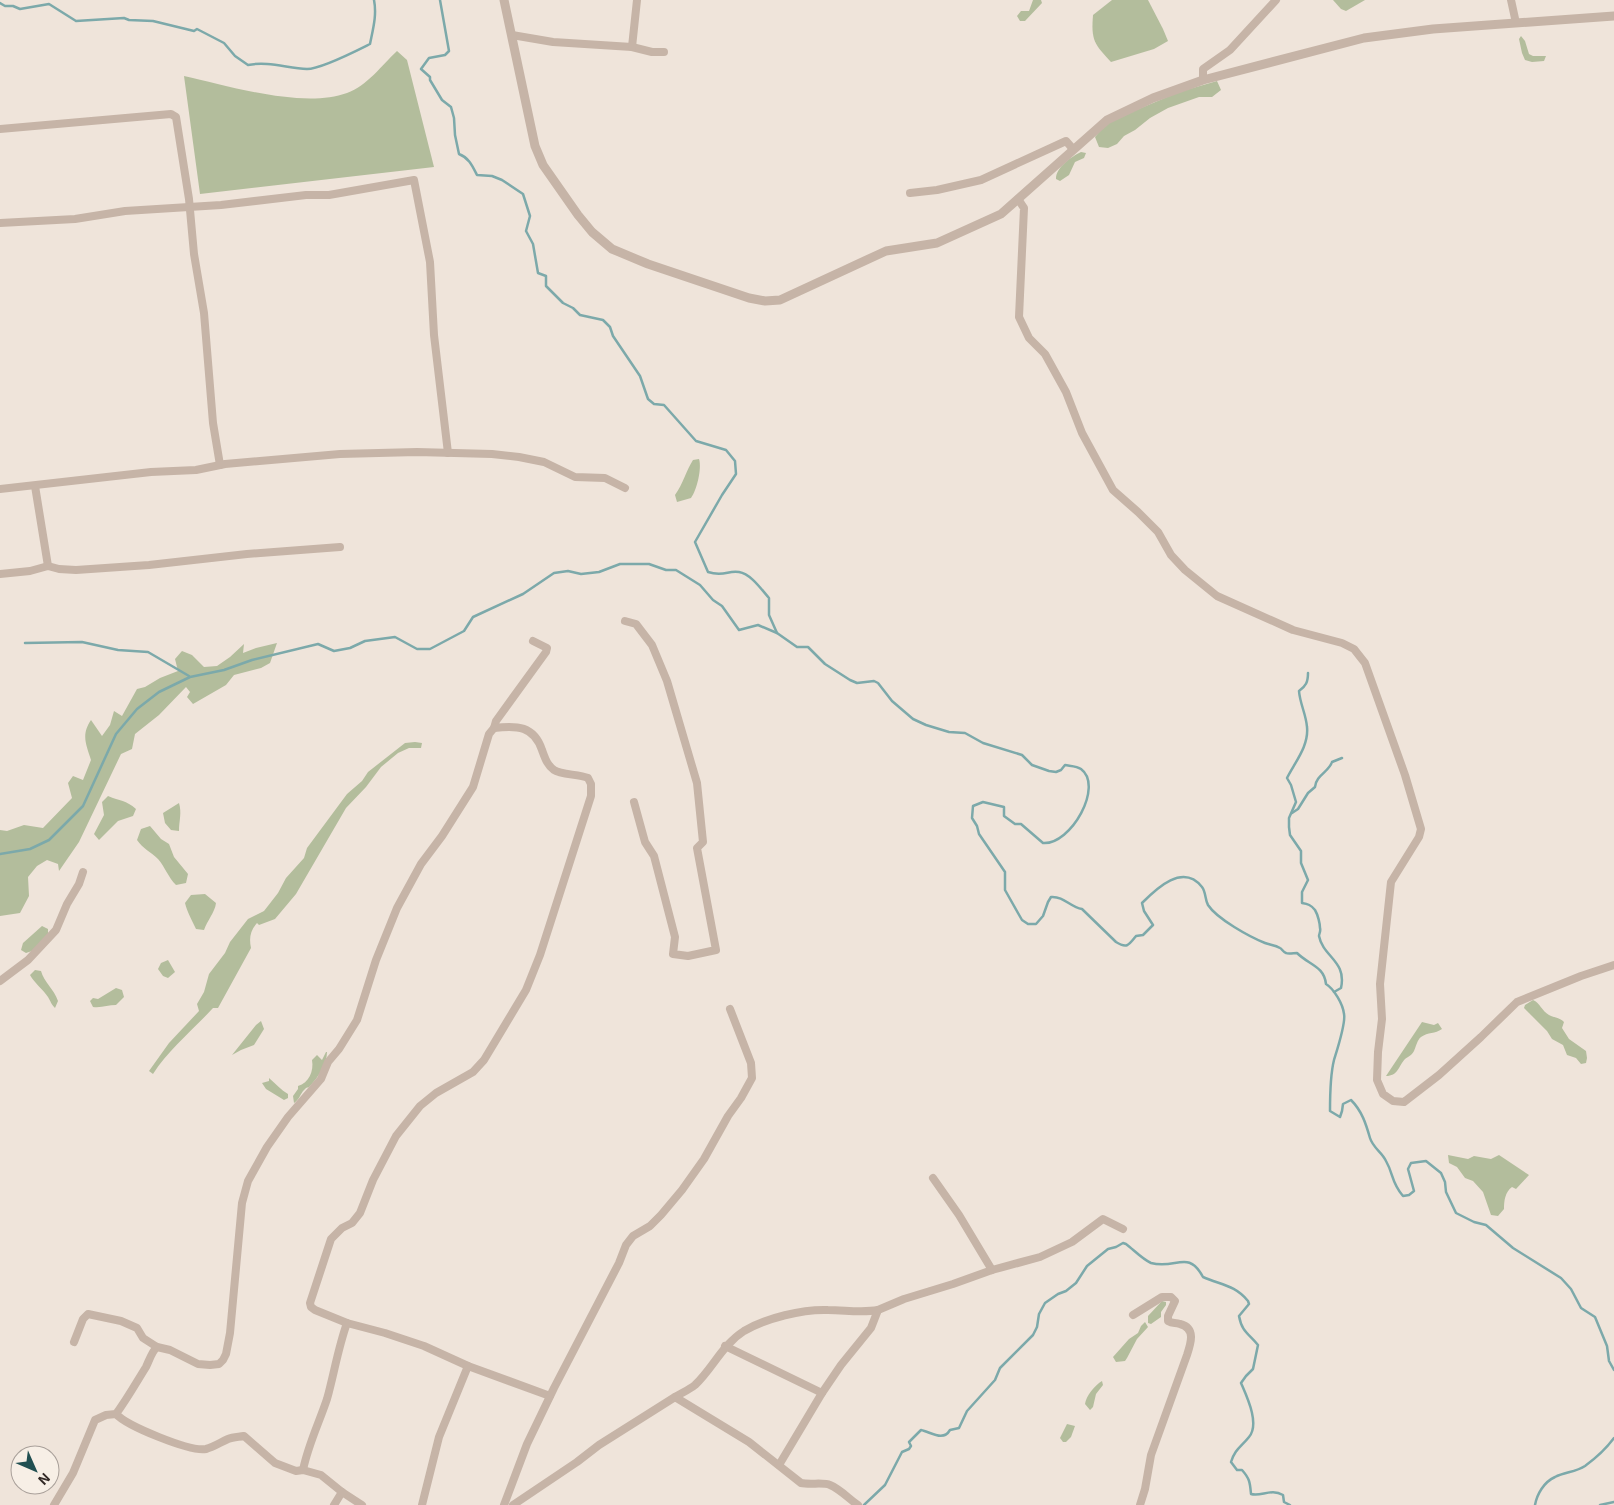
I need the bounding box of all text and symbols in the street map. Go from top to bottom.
north arrow [10,1445,60,1495]
text: N [35,1470,54,1489]

